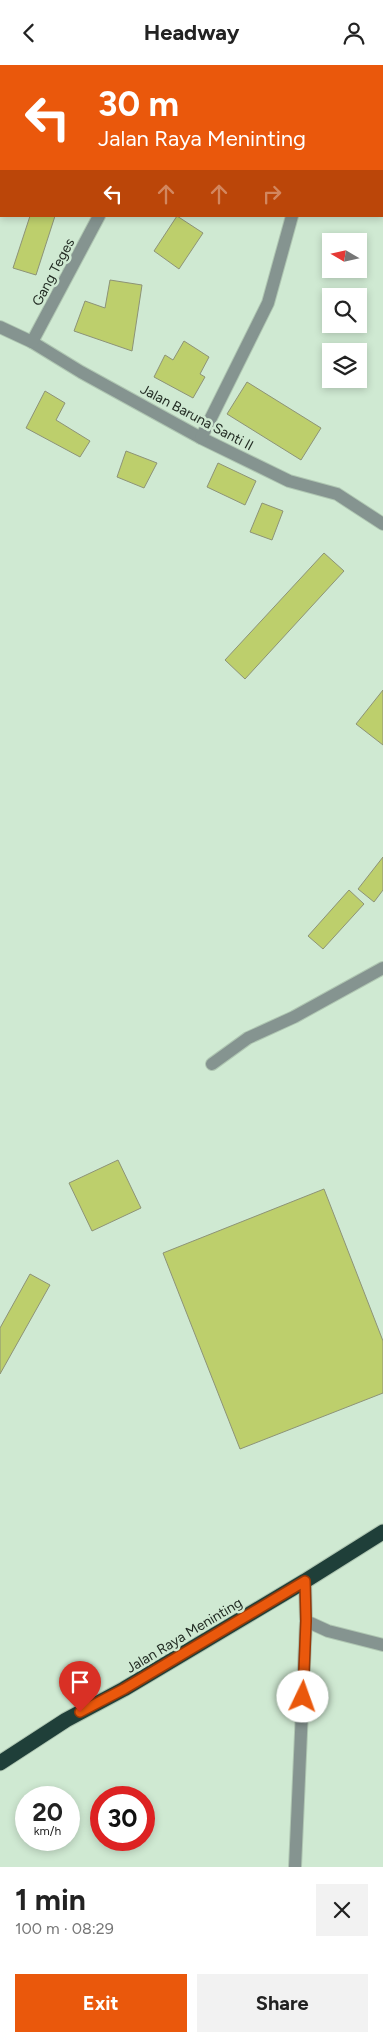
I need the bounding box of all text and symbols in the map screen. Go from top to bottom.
icon: back [15,19,43,47]
text: Headway [144,19,239,46]
icon: person [340,19,368,47]
text: 30 m [98,83,179,125]
icon: left [15,85,80,150]
text: Jalan Raya Meninting [98,125,306,152]
icon: left [99,180,127,208]
icon: ahead [152,180,180,208]
icon: ahead [205,180,233,208]
icon: right [258,180,286,208]
north arrow [322,233,368,277]
map controls [322,233,367,388]
street label: Gang Teges [29,235,78,309]
button: search [322,288,367,333]
button: layers [322,343,367,388]
street label: Jalan Baruna Santi II [137,380,256,454]
street label: Jalan Raya Meninting [123,1594,245,1677]
pin [59,1661,101,1712]
icon: arrive [66,1668,94,1696]
position arrow [276,1670,328,1722]
speed limit sign: 30 [90,1786,155,1851]
text: 20 [32,1797,63,1827]
text: km/h [34,1824,61,1838]
text: 1 min [15,1881,86,1918]
button: close [316,1884,368,1936]
text: 100 m · 08:29 [15,1919,114,1938]
button: Exit [15,1974,187,2032]
button: Share [197,1974,368,2032]

